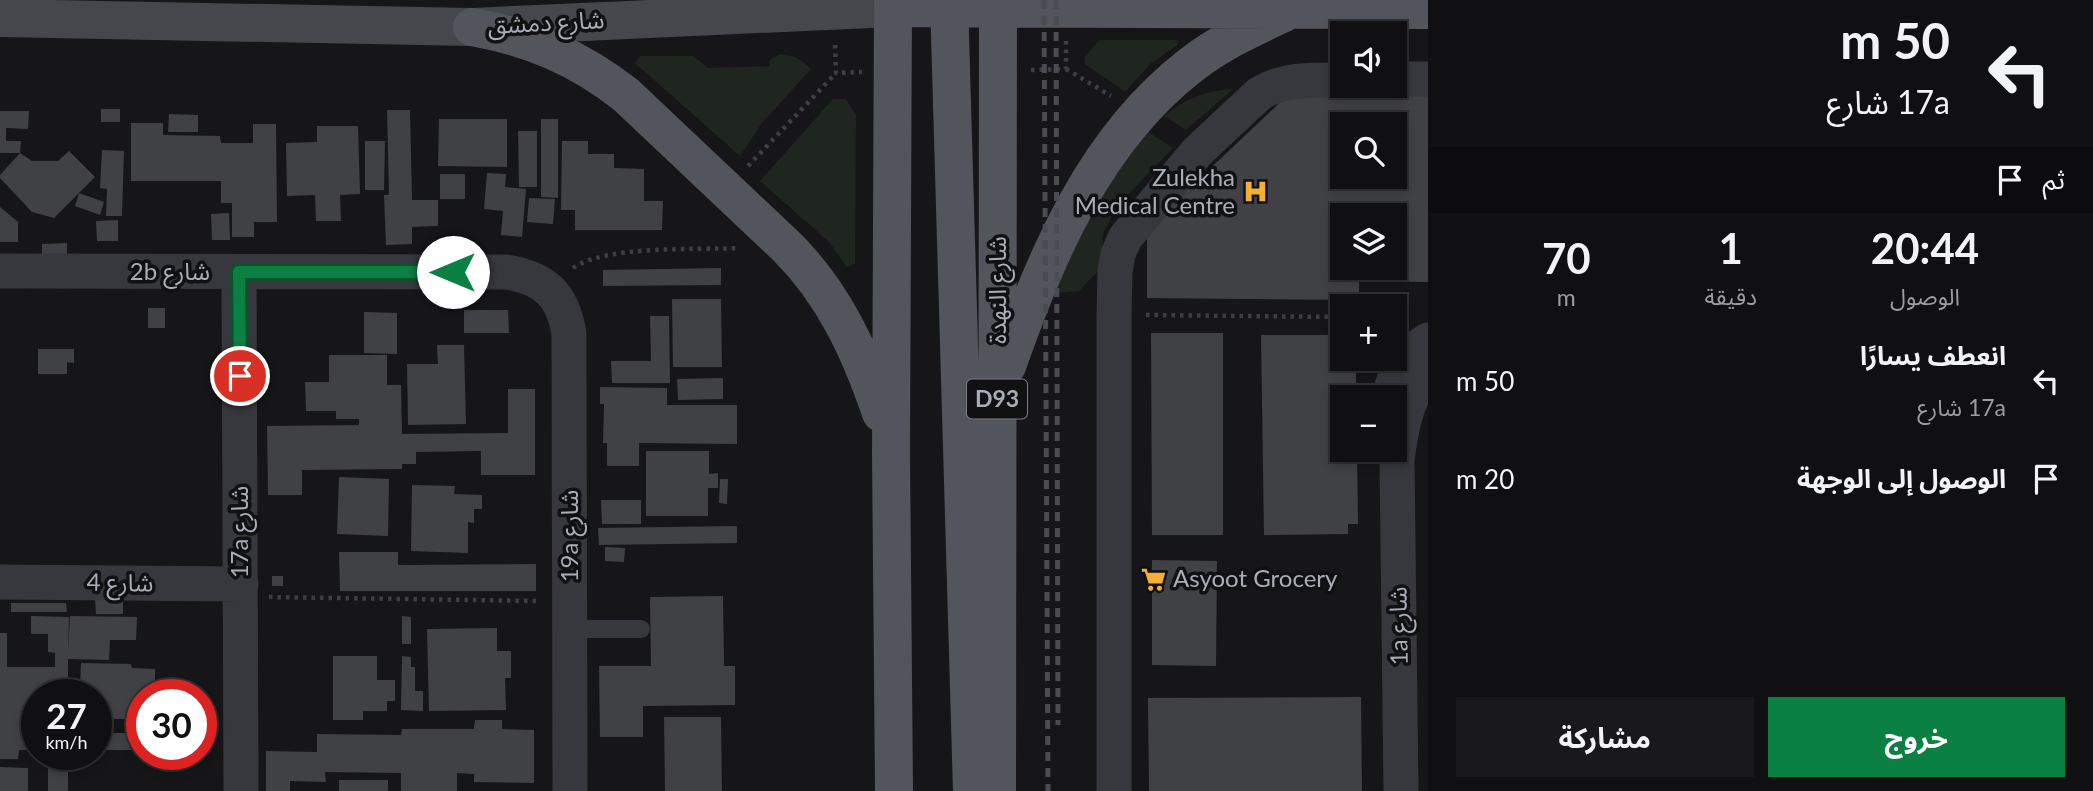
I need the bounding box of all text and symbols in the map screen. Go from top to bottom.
street label: شارع دمشق [487,4,605,43]
text: 50 m [1840,11,1950,69]
map controls [1330,21,1407,462]
button: sound [1330,21,1407,98]
icon: left [1974,28,2065,119]
text: 17a شارع [1826,82,1950,121]
button: search [1330,112,1407,189]
icon: arrive [1991,161,2029,199]
place label: Zulekha Medical Centre [1075,162,1235,219]
text: ثم [2043,163,2065,195]
hospital icon: Zulekha Medical Centre [1241,178,1269,206]
button: layers [1330,203,1407,280]
text: 1 [1719,223,1743,273]
text: 20:44 [1871,223,1979,273]
text: 70 [1542,233,1591,283]
position arrow [416,235,490,309]
street label: شارع النهدة [982,236,1015,344]
street label: 2b شارع [130,256,210,289]
text: دقيقة [1705,282,1757,310]
text: الوصول [1890,282,1960,310]
text: m [1557,283,1576,311]
button: + [1330,294,1407,371]
text: انعطف يسارًا [1860,339,2006,371]
pin [210,346,270,406]
icon: arrive [221,357,259,395]
icon: left [2027,362,2065,400]
text: 50 m [1456,365,1514,397]
road number: D93 [967,380,1027,418]
button: − [1330,385,1407,462]
text: 17a شارع [1917,393,2006,421]
icon: arrive [2027,460,2065,498]
text: الوصول إلى الوجهة [1797,462,2006,494]
text: 20 m [1456,463,1514,495]
street label: 17a شارع [224,486,257,578]
street label: 19a شارع [554,490,587,582]
place label: Asyoot Grocery [1173,563,1338,592]
supermarket icon: Asyoot Grocery [1139,565,1167,593]
street label: شارع 4 [86,566,154,601]
street label: 1a شارع [1382,586,1417,666]
speed limit sign: 30 [126,679,217,770]
text: 27 [46,694,87,736]
button: مشاركة [1456,697,1754,777]
button: خروج [1768,697,2065,777]
text: km/h [45,731,88,753]

